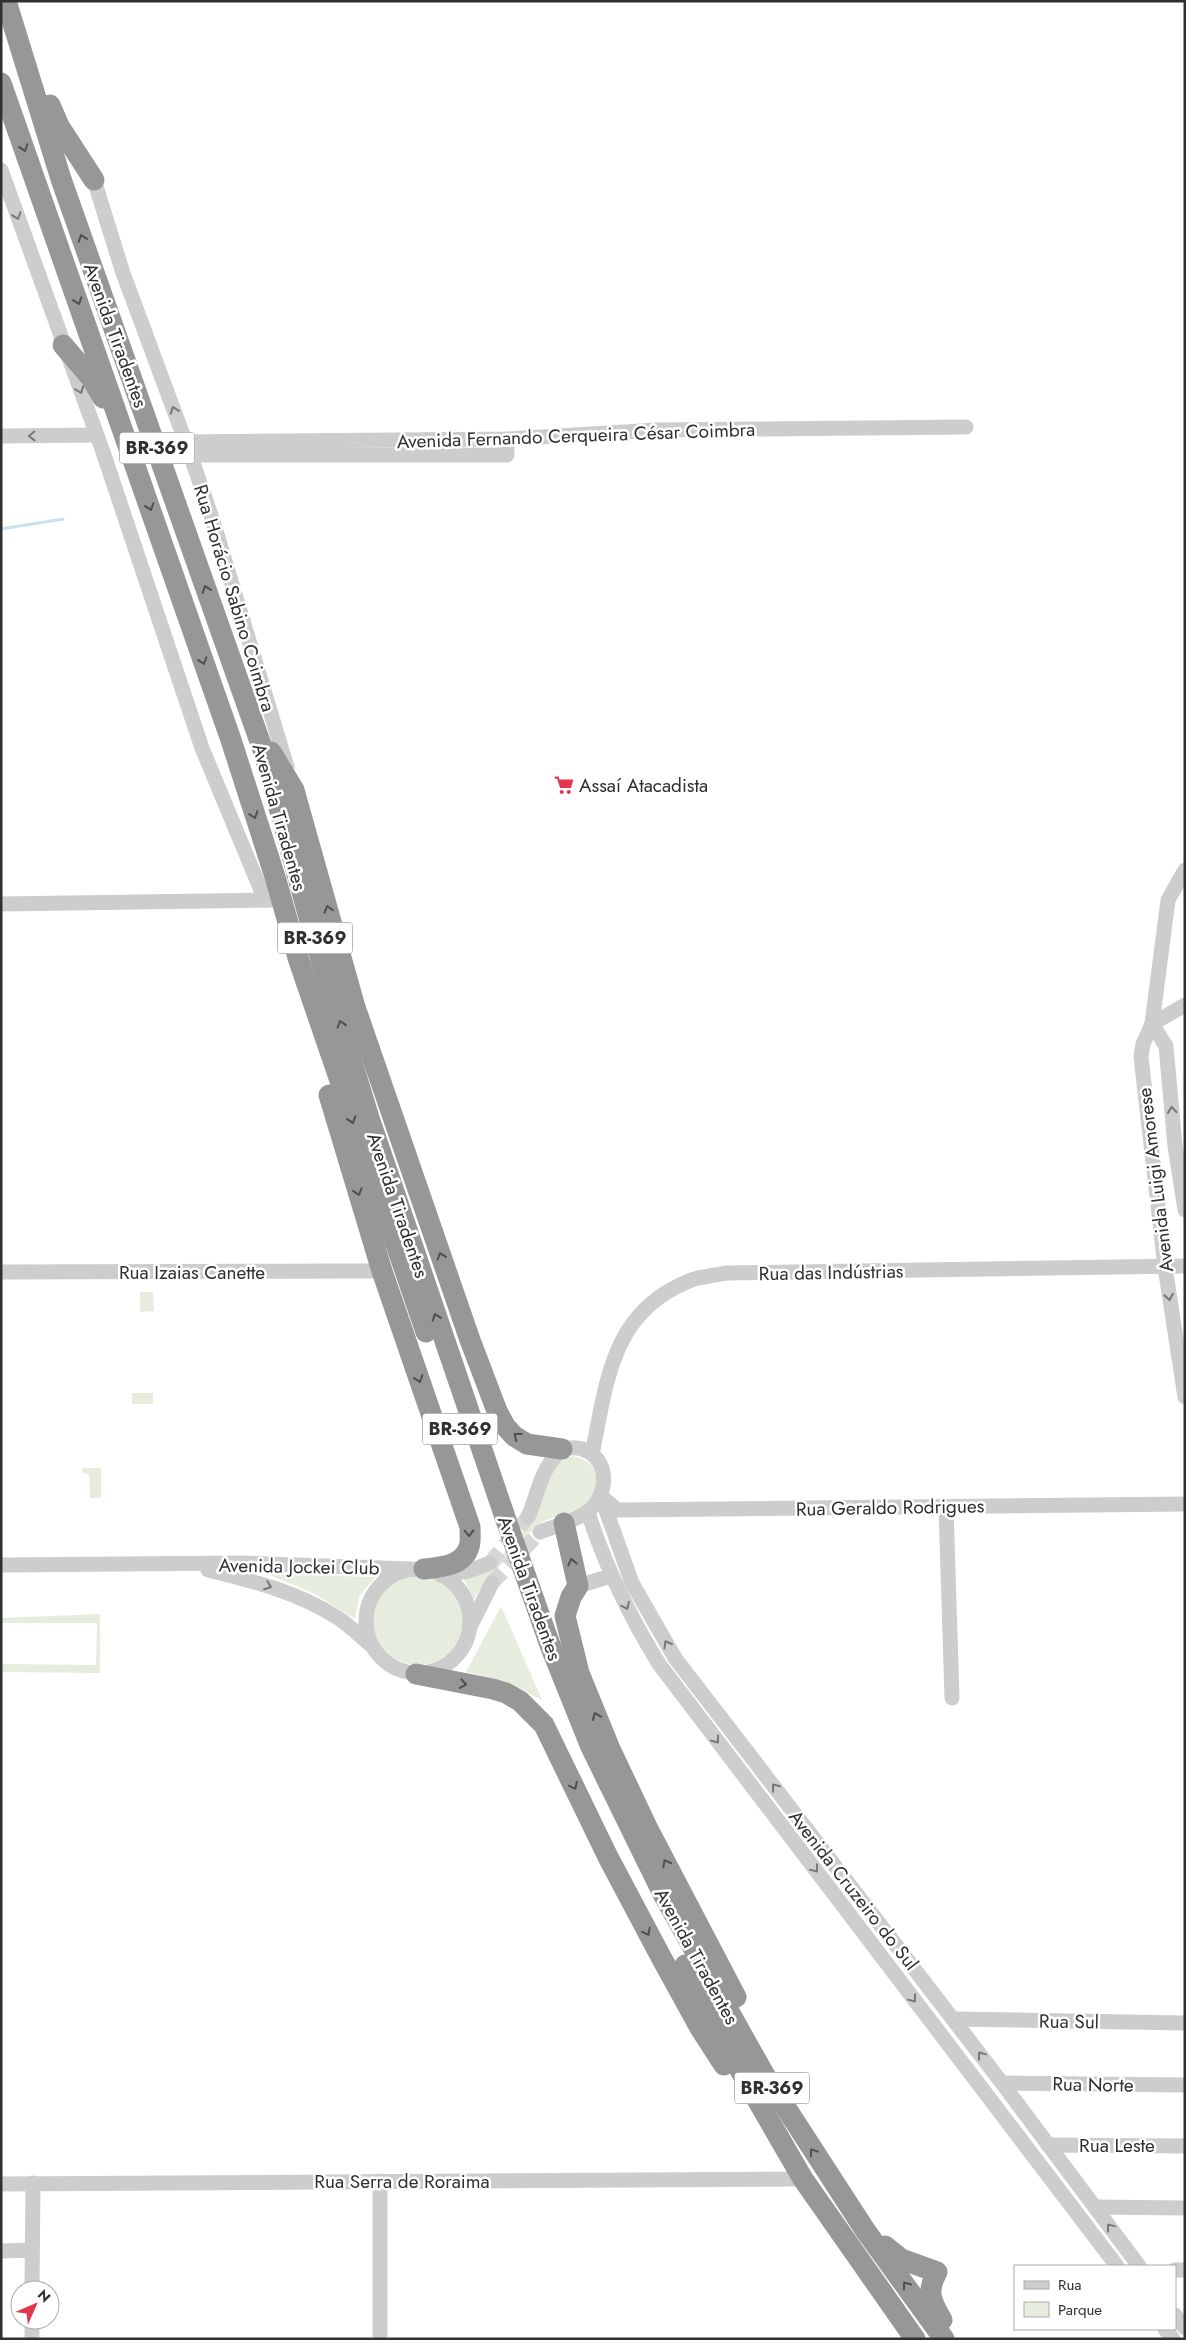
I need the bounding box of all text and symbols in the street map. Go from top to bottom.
one-way arrow [18,143,28,151]
one-way arrow [12,211,22,220]
one-way arrow [78,234,88,243]
street label: Avenida Tiradentes [77,259,154,412]
one-way arrow [72,296,82,305]
one-way arrow [74,385,84,394]
one-way arrow [170,406,180,414]
street label: Avenida Fernando Cerqueira César Coimbra [396,416,756,455]
one-way arrow [27,431,35,441]
road number: BR-369 [120,432,194,463]
street label: Rua Horácio Sabino Coimbra [187,481,282,715]
one-way arrow [144,502,154,511]
one-way arrow [202,586,212,594]
one-way arrow [197,656,207,664]
street label: Avenida Tiradentes [246,740,314,894]
place label: Assaí Atacadista [579,772,708,799]
supermarket icon: Assaí Atacadista [553,774,575,796]
one-way arrow [248,810,258,819]
one-way arrow [324,906,334,914]
road number: BR-369 [278,922,352,954]
one-way arrow [336,1020,346,1029]
street label: Avenida Luigi Amorese [1131,1086,1180,1274]
one-way arrow [1167,1105,1178,1113]
one-way arrow [347,1115,357,1123]
street label: Avenida Tiradentes [360,1129,435,1282]
one-way arrow [352,1187,362,1195]
one-way arrow [437,1252,447,1261]
street label: Rua das Indústrias [758,1258,904,1287]
street label: Rua Izaias Canette [119,1259,265,1286]
one-way arrow [1164,1292,1174,1301]
one-way arrow [432,1314,442,1322]
one-way arrow [413,1375,423,1383]
road number: BR-369 [422,1414,498,1445]
one-way arrow [513,1433,522,1442]
street label: Rua Geraldo Rodrigues [796,1492,985,1523]
street label: Avenida Tiradentes [491,1512,568,1665]
one-way arrow [464,1530,475,1538]
street label: Avenida Jockei Club [218,1552,380,1581]
one-way arrow [567,1558,578,1566]
one-way arrow [263,1579,272,1590]
one-way arrow [619,1601,630,1610]
one-way arrow [663,1640,673,1649]
one-way arrow [459,1679,467,1689]
one-way arrow [592,1712,603,1721]
one-way arrow [711,1734,719,1743]
one-way arrow [568,1781,578,1790]
one-way arrow [772,1784,781,1793]
street label: Avenida Cruzeiro do Sul [782,1804,925,1976]
one-way arrow [662,1859,672,1868]
one-way arrow [809,1863,818,1873]
street label: Avenida Tiradentes [648,1883,745,2030]
one-way arrow [641,1926,651,1935]
one-way arrow [908,1993,917,2002]
street label: Rua Sul [1039,2007,1099,2036]
one-way arrow [978,2052,986,2061]
street label: Rua Norte [1052,2070,1134,2099]
road number: BR-369 [734,2072,810,2104]
street label: Rua Leste [1079,2132,1155,2159]
one-way arrow [810,2148,819,2157]
street label: Rua Serra de Roraima [314,2168,490,2195]
one-way arrow [1107,2224,1115,2233]
legend [1014,2265,1176,2330]
text: Rua [1058,2274,1082,2296]
north arrow [10,2280,60,2330]
one-way arrow [903,2281,912,2291]
text: N [33,2285,55,2307]
text: Parque [1058,2299,1102,2321]

